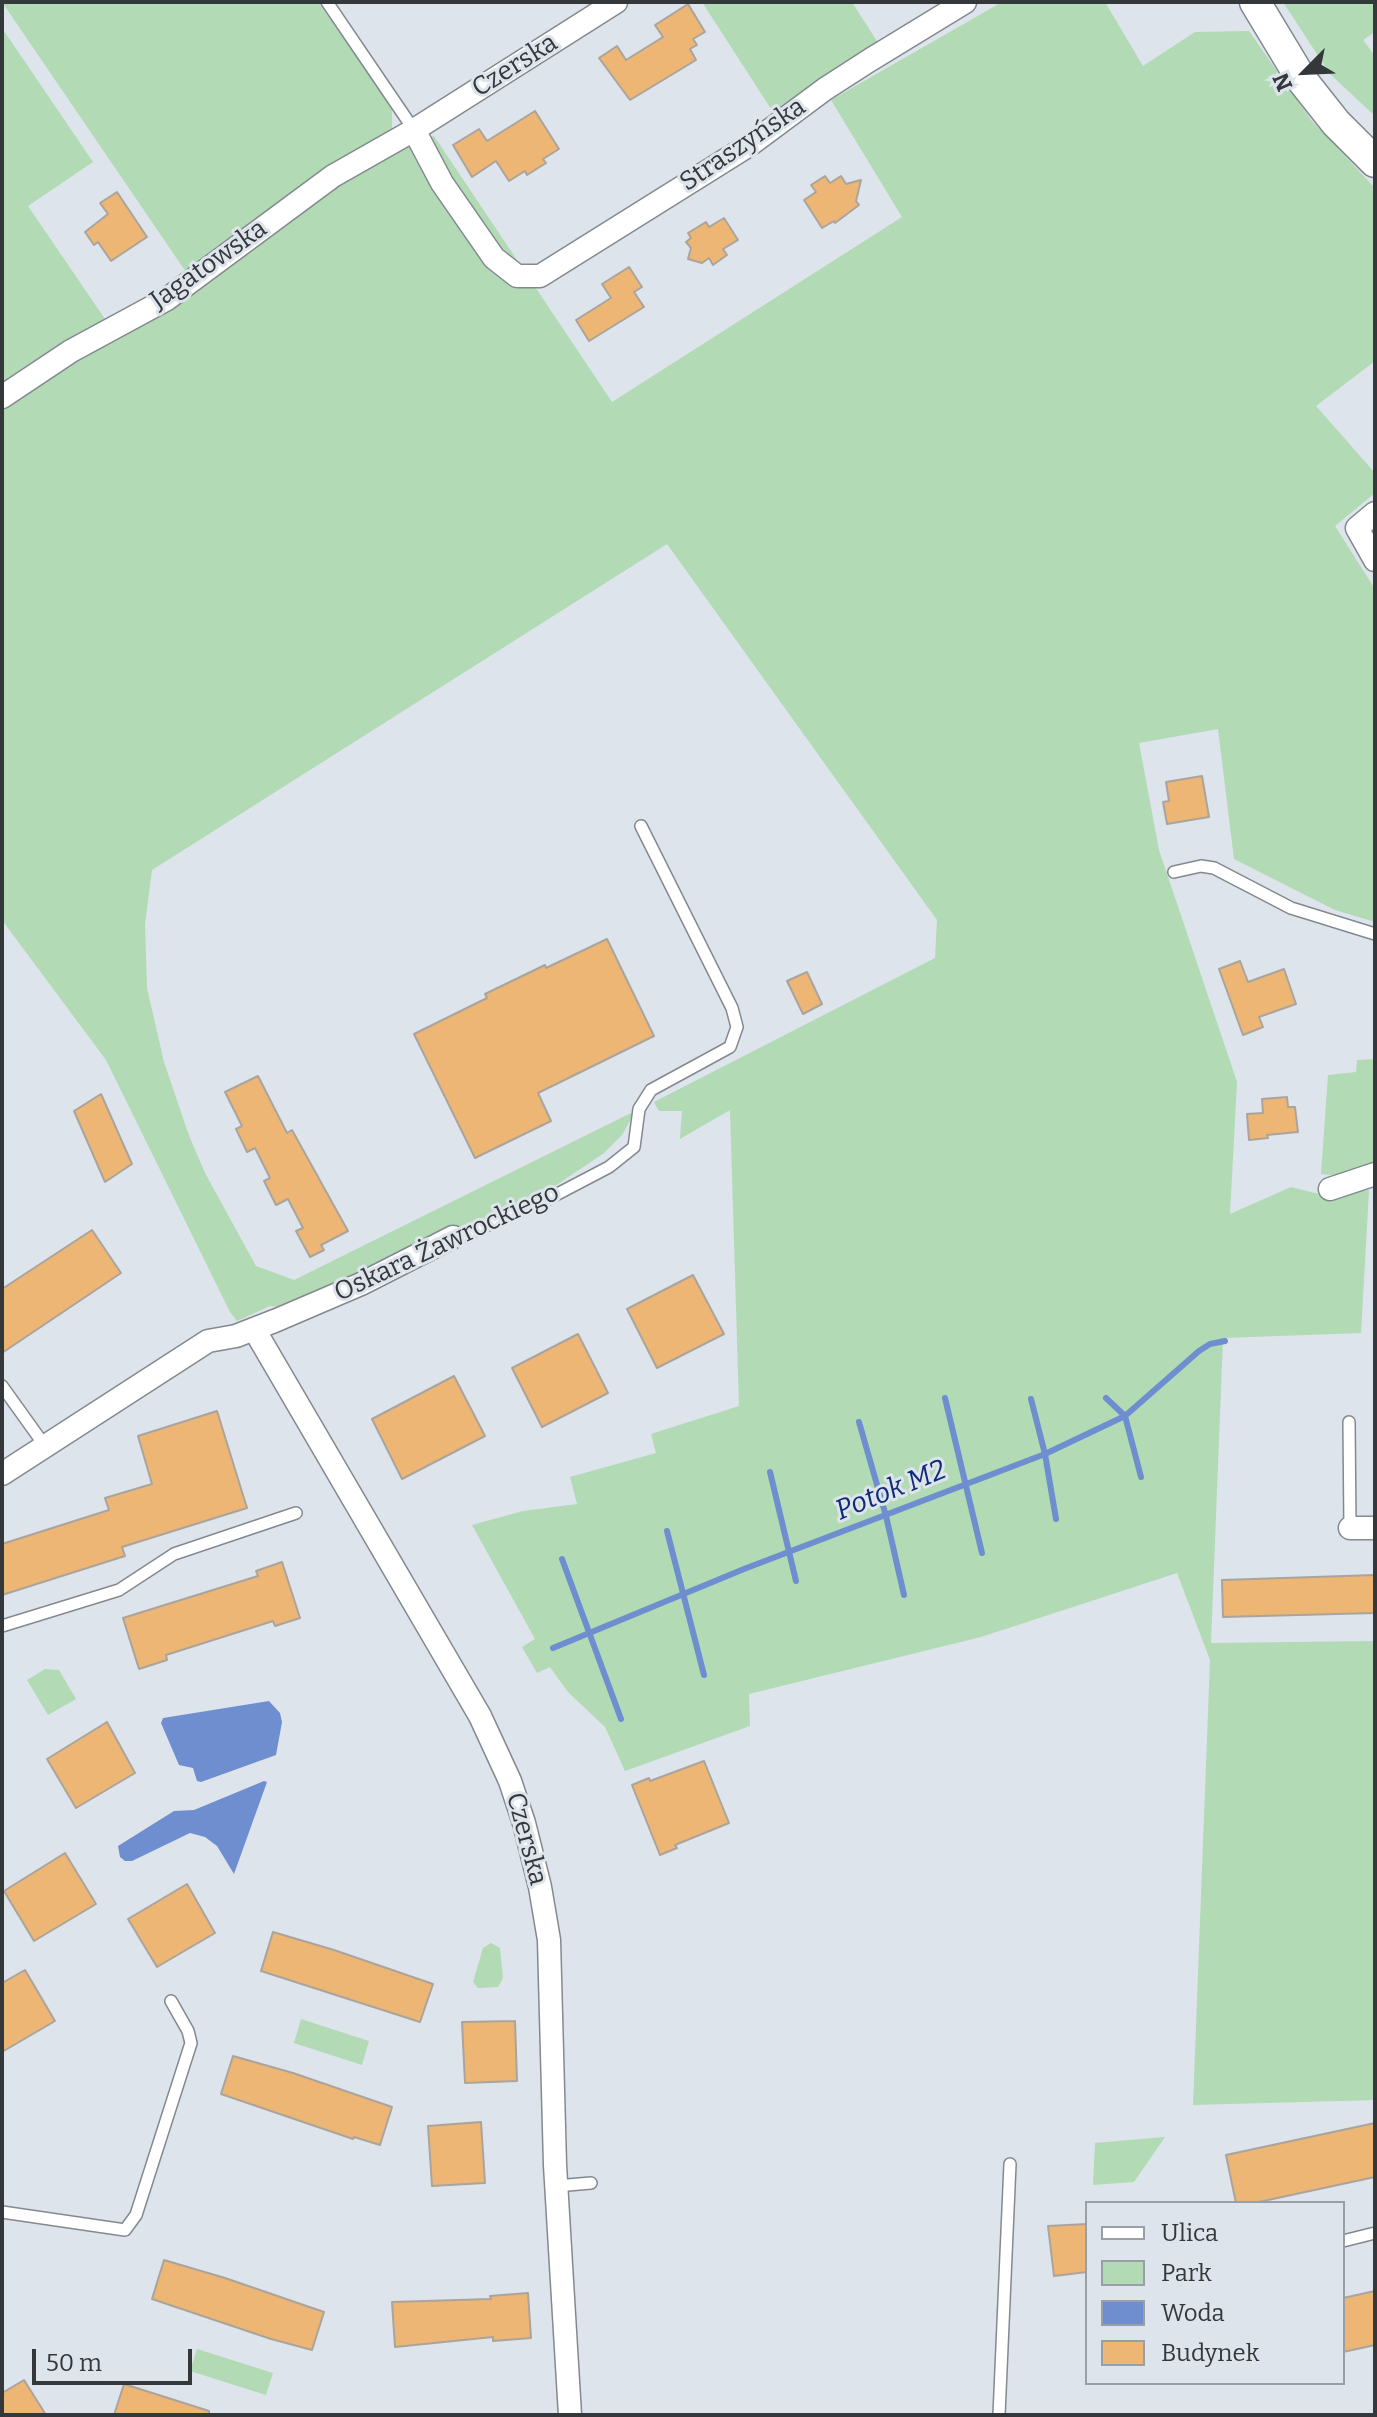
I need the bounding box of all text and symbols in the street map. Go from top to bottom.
street label: Czerska [467,28,563,104]
north arrow [1265,32,1345,112]
text: N [1267,69,1298,95]
street label: Straszyńska [674,92,812,198]
street label: Jagatowska [145,213,273,317]
street label: Oskara Żawrockiego [330,1177,564,1309]
water label: Potok M2 [831,1454,951,1528]
street label: Czerska [499,1789,553,1889]
legend [1085,2201,1345,2385]
text: Ulica [1161,2219,1218,2247]
text: Park [1161,2259,1212,2287]
text: Woda [1161,2299,1225,2327]
scale bar [36,2333,196,2383]
text: Budynek [1161,2339,1259,2367]
text: 50 m [46,2349,102,2377]

